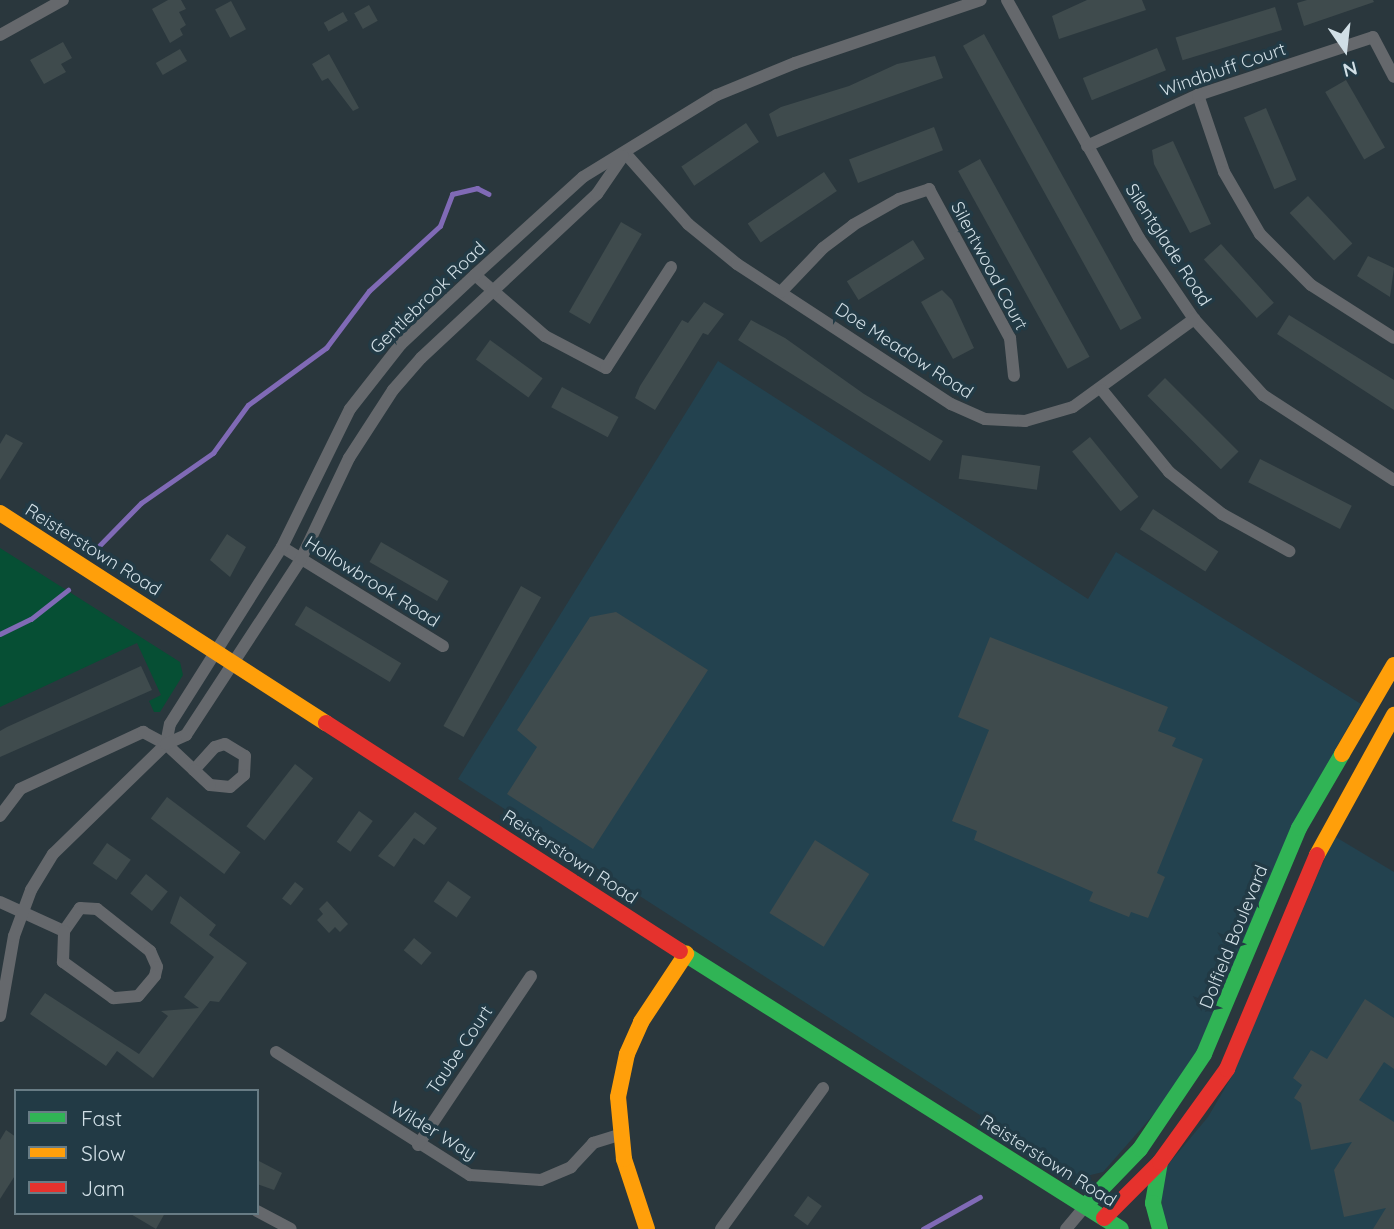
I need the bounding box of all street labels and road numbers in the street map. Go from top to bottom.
street label: Windbluff Court [1157,38,1289,102]
street label: Silentglade Road [1120,180,1216,310]
street label: Silentwood Court [946,198,1032,334]
street label: Gentlebrook Road [366,238,490,358]
street label: Doe Meadow Road [831,298,977,404]
street label: Reisterstown Road [21,499,165,601]
street label: Hollowbrook Road [301,532,443,632]
street label: Reisterstown Road [499,805,641,909]
street label: Dolfield Boulevard [1195,862,1273,1012]
street label: Taube Court [423,1002,497,1098]
street label: Wilder Way [386,1097,480,1165]
street label: Reisterstown Road [976,1110,1120,1212]

